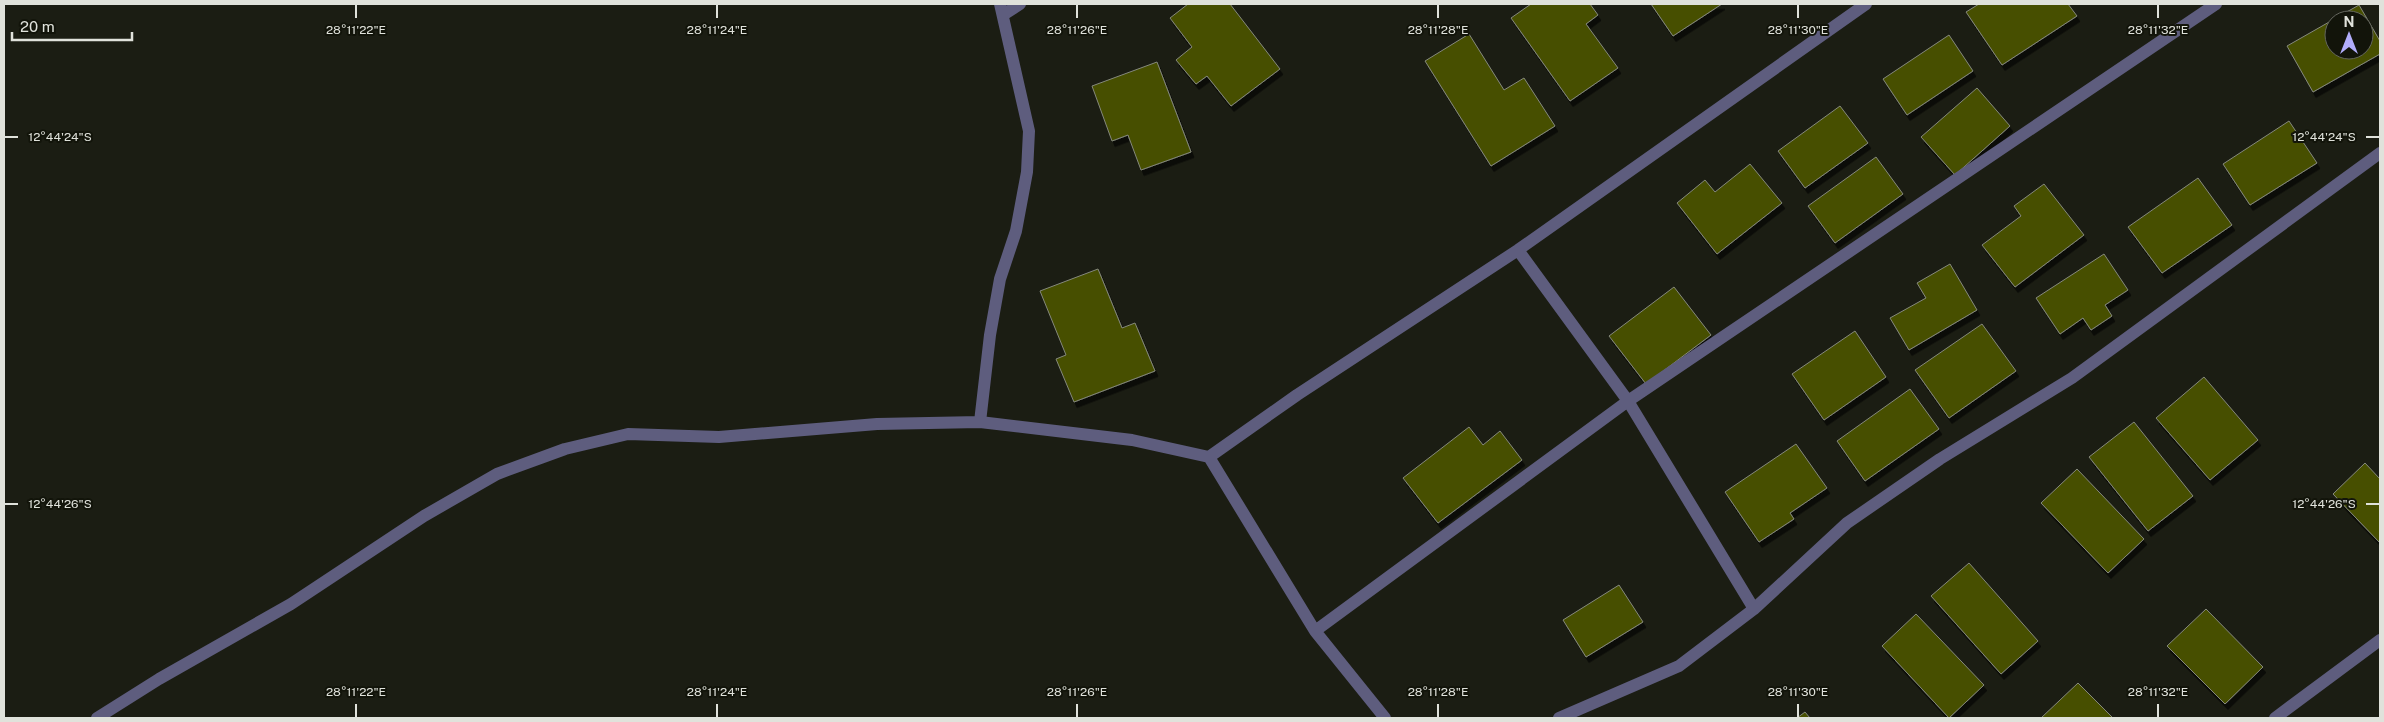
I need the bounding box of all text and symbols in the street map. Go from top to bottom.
scale bar [12,10,132,42]
north arrow [2324,10,2374,60]
text: N [2344,14,2354,30]
text: 20 m [20,18,55,35]
text: 28°11'22"E [326,23,386,37]
text: 28°11'24"E [687,23,747,37]
text: 28°11'26"E [1047,23,1107,37]
text: 28°11'28"E [1408,23,1468,37]
text: 28°11'30"E [1768,23,1828,37]
text: 28°11'32"E [2128,23,2188,37]
text: 12°44'24"S [28,130,92,144]
text: 12°44'24"S [2292,130,2356,144]
text: 12°44'26"S [28,497,92,511]
text: 12°44'26"S [2292,497,2356,511]
text: 28°11'22"E [326,685,386,699]
text: 28°11'24"E [687,685,747,699]
text: 28°11'26"E [1047,685,1107,699]
text: 28°11'28"E [1408,685,1468,699]
text: 28°11'30"E [1768,685,1828,699]
text: 28°11'32"E [2128,685,2188,699]

